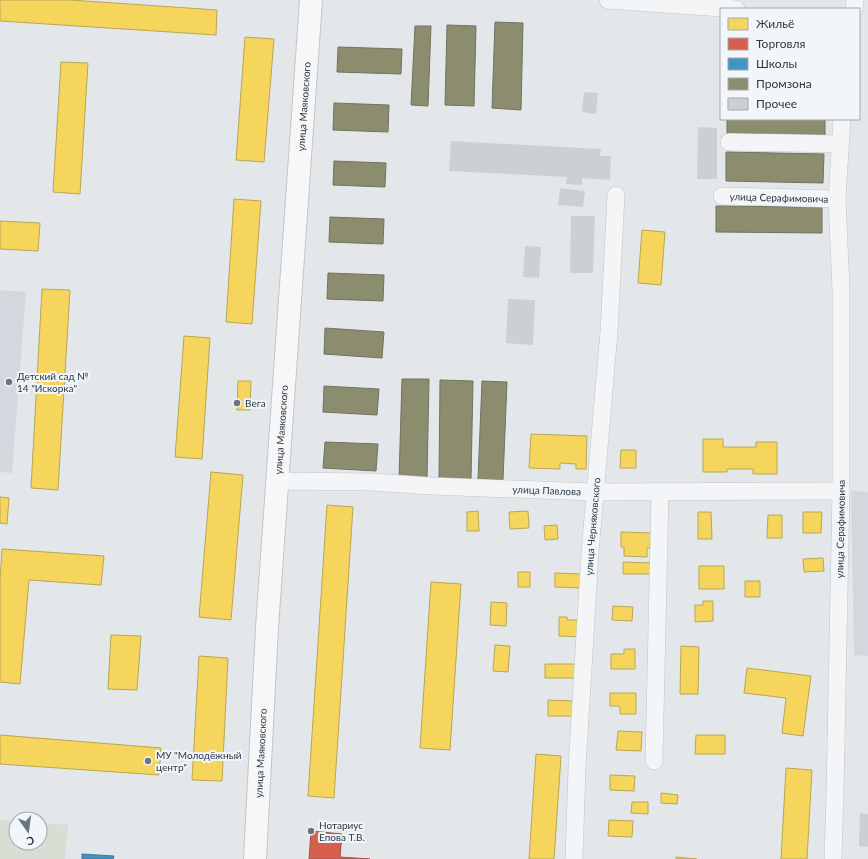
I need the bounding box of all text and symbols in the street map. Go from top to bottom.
legend [720,8,860,120]
text: Жильё [756,16,794,31]
text: Торговля [756,36,806,51]
text: Школы [756,56,797,71]
street label: улица Маяковского [294,61,313,152]
text: Промзона [756,76,812,91]
text: Прочее [756,96,797,111]
street label: улица Серафимовича [729,190,829,205]
place label: Детский сад № 14 "Искорка" [17,370,89,394]
marker: Детский сад № 14 "Искорка" [4,377,14,387]
street label: улица Маяковского [272,384,290,475]
place label: Вега [245,397,266,409]
marker: Вега [232,398,242,408]
street label: улица Черняховского [583,477,602,576]
street label: улица Серафимовича [833,480,847,579]
street label: улица Павлова [512,483,581,497]
street label: улица Маяковского [252,708,269,798]
place label: МУ "Молодёжный центр" [156,749,242,773]
marker: МУ "Молодёжный центр" [143,756,153,766]
north arrow [8,811,48,851]
place label: Нотариус Епова Т.В. [319,819,365,843]
marker: Нотариус Епова Т.В. [306,826,316,836]
text: С [25,834,36,849]

